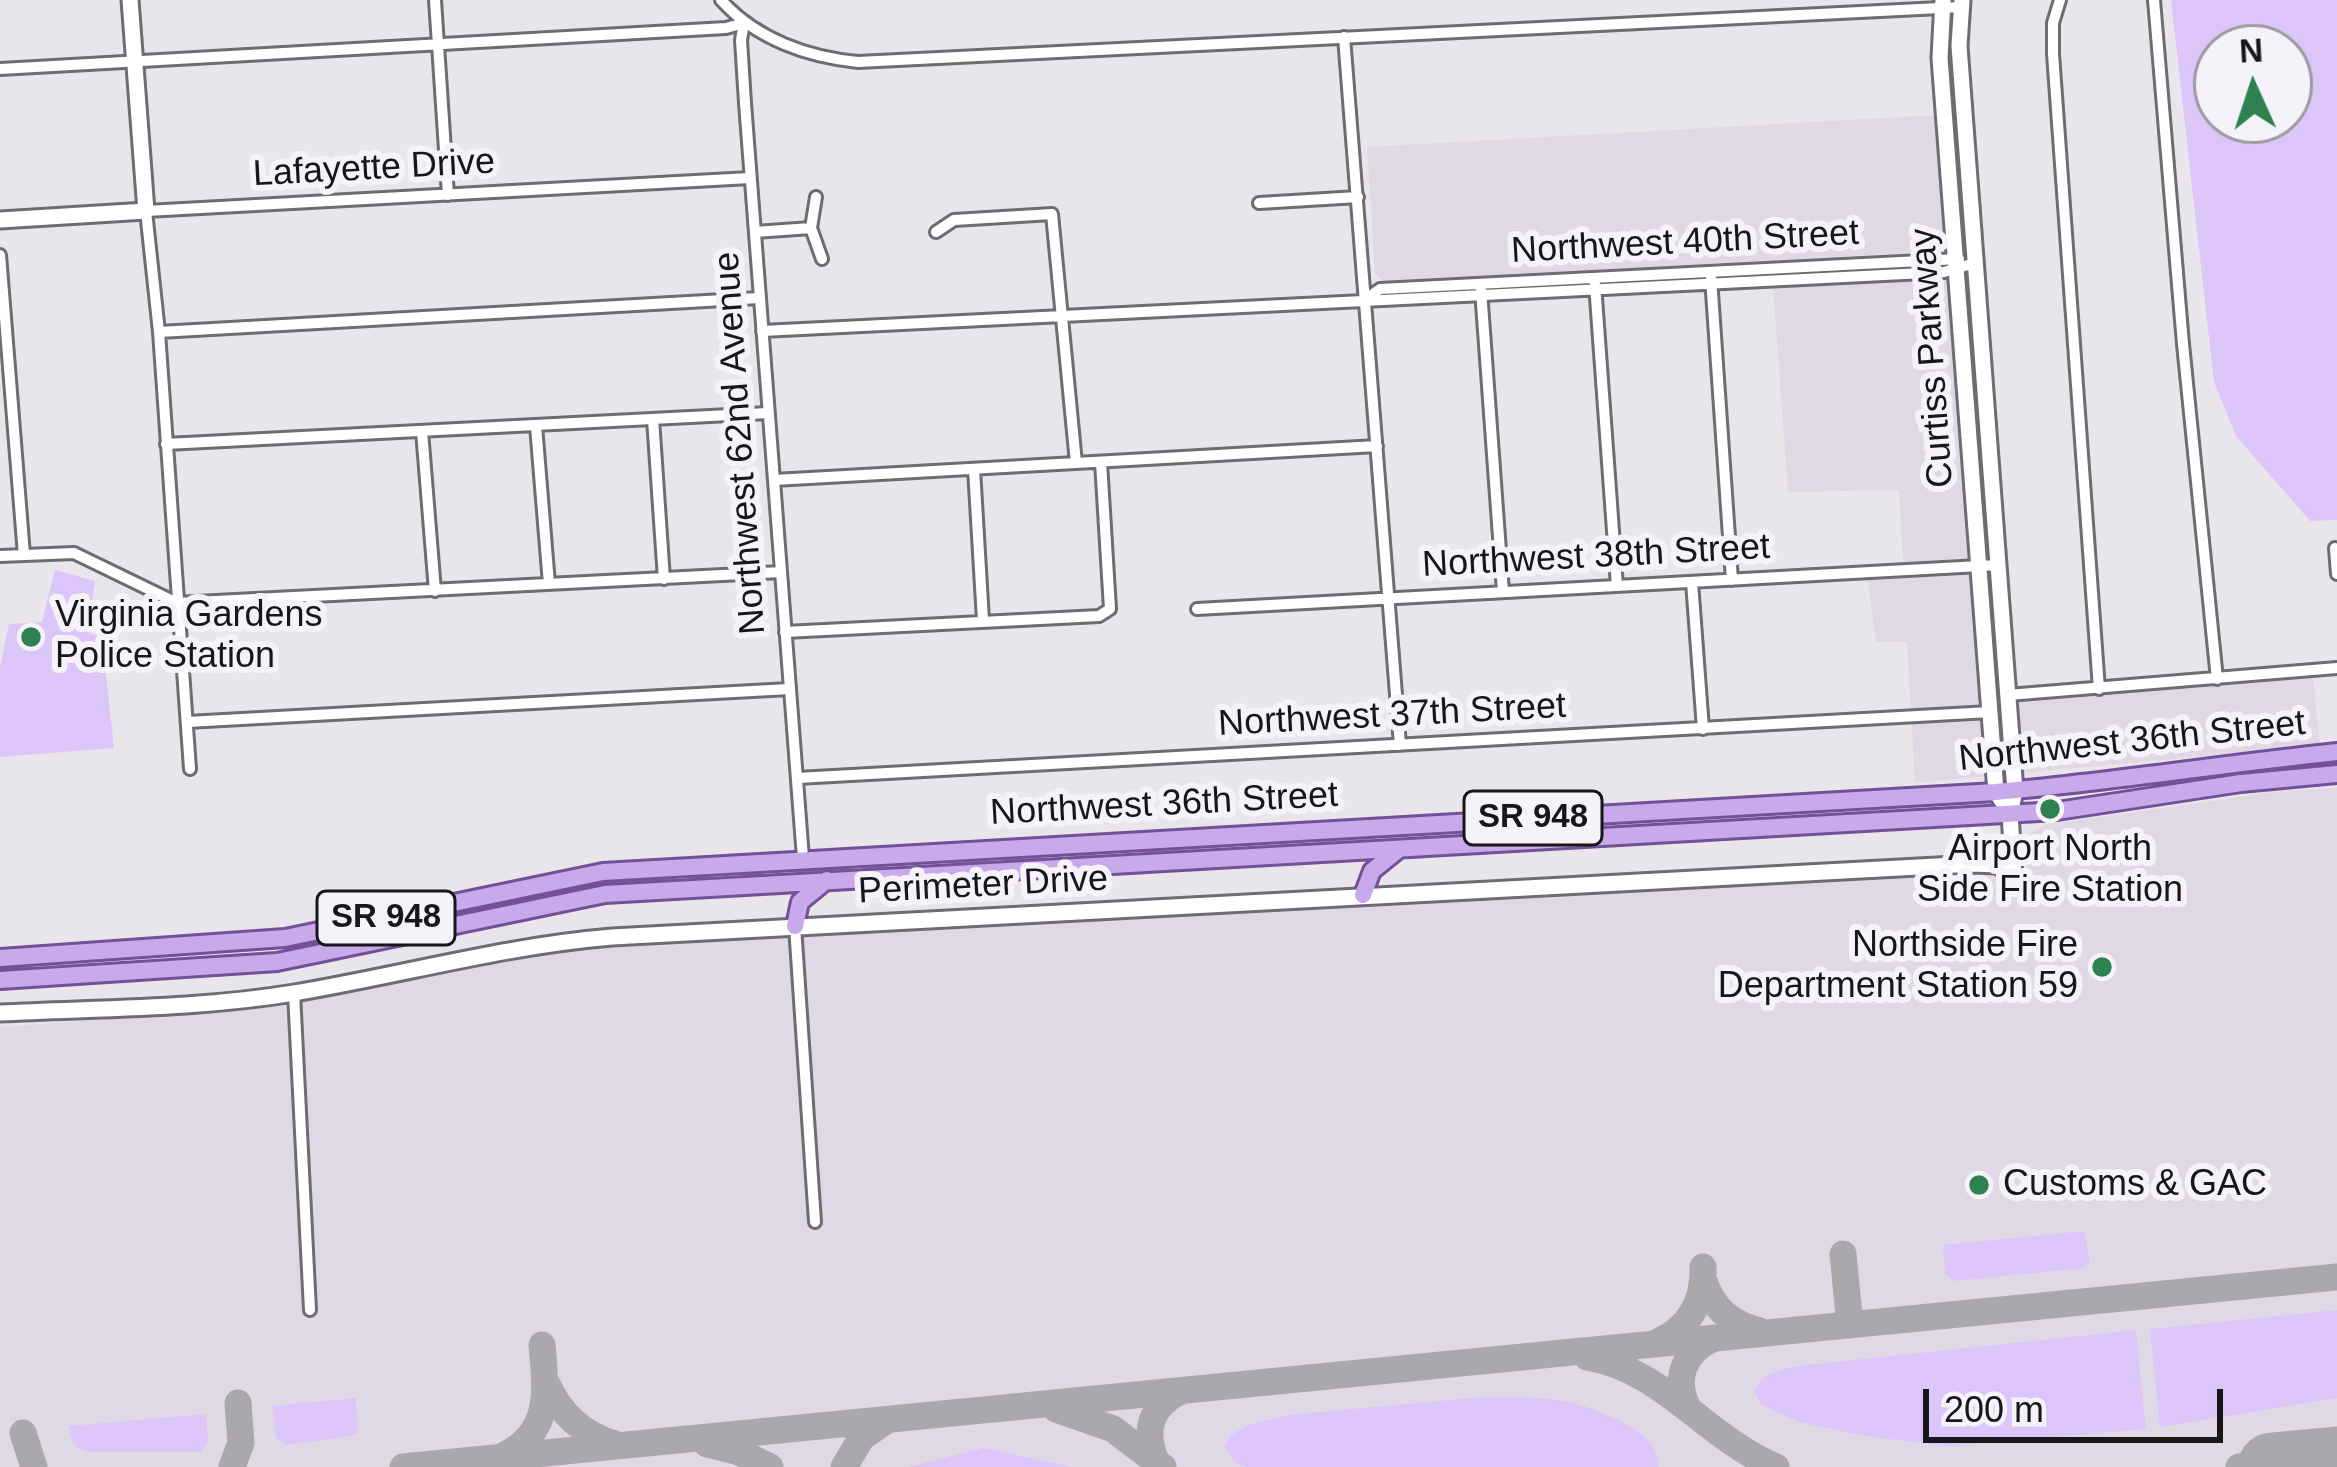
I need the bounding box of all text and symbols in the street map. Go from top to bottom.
north arrow [2193,24,2313,144]
text: N [2238,31,2264,70]
street label: Lafayette Drive [252,141,496,197]
street label: Northwest 40th Street [1510,212,1860,274]
street label: Curtiss Parkway [1902,227,1964,489]
street label: Northwest 62nd Avenue [706,250,776,636]
street label: Northwest 38th Street [1421,526,1771,588]
place label: Virginia Gardens Police Station [55,594,322,679]
marker: Virginia Gardens Police Station [18,624,44,650]
street label: Northwest 37th Street [1217,685,1567,747]
street label: Northwest 36th Street [1957,702,2307,782]
street label: Northwest 36th Street [989,774,1339,836]
road number: SR 948 [1464,791,1602,845]
marker: Airport North Side Fire Station [2037,796,2063,822]
place label: Airport North Side Fire Station [1917,828,2183,913]
street label: Perimeter Drive [857,858,1109,914]
road number: SR 948 [317,891,455,945]
place label: Northside Fire Department Station 59 [1718,924,2078,1009]
marker: Northside Fire Department Station 59 [2089,954,2115,980]
place label: Customs & GAC [2003,1163,2267,1207]
marker: Customs & GAC [1966,1172,1992,1198]
scale bar [1929,1365,2229,1439]
text: 200 m [1944,1389,2044,1430]

